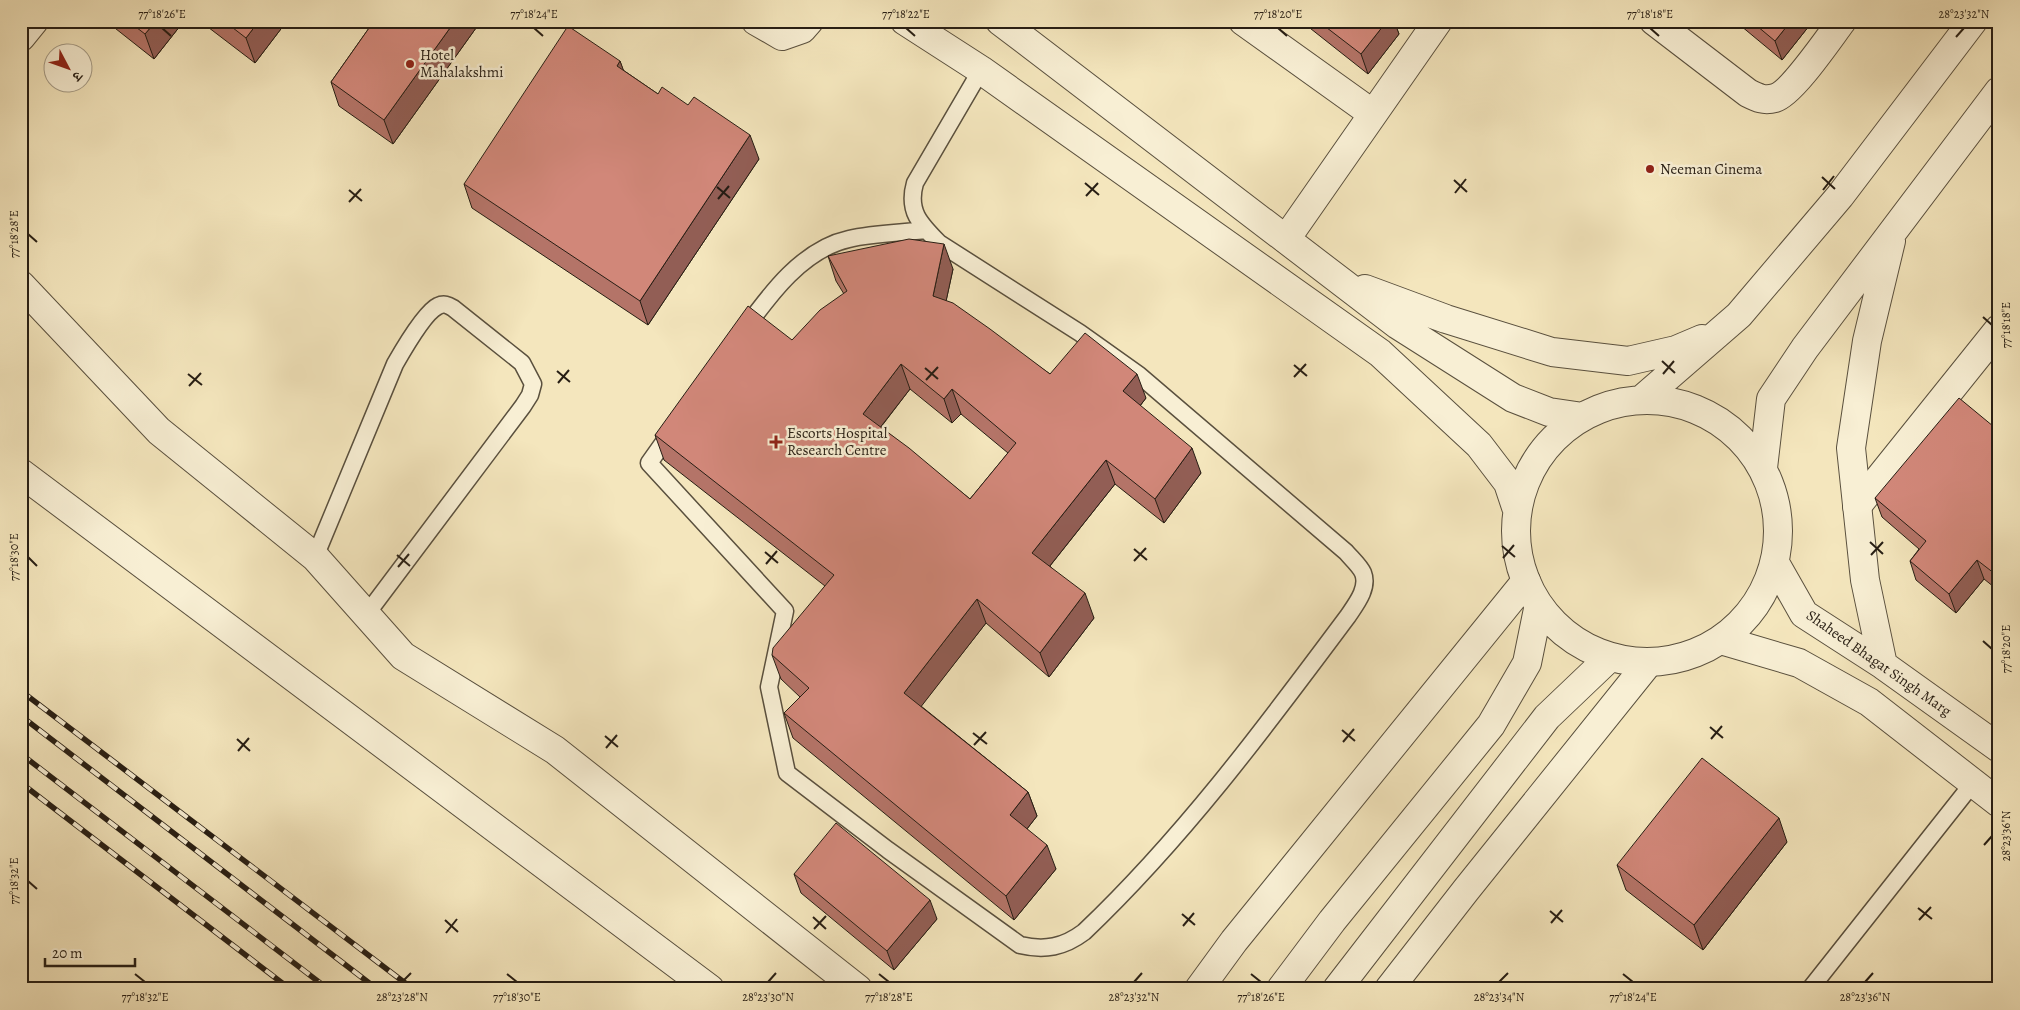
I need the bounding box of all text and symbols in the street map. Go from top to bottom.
text: 77°18'26"E [138,6,186,22]
text: 77°18'24"E [510,6,558,22]
text: 77°18'22"E [882,6,930,22]
text: 77°18'20"E [1254,6,1302,22]
text: 77°18'18"E [1627,6,1673,22]
text: 28°23'32"N [1939,6,1990,22]
north arrow [42,42,92,92]
place label: Hotel Mahalakshmi [420,45,503,82]
marker: Hotel Mahalakshmi [404,58,416,70]
text: उ [67,67,88,86]
place label: Neeman Cinema [1660,159,1762,179]
marker: Neeman Cinema [1644,163,1656,175]
text: 77°18'28"E [6,210,22,258]
text: 77°18'18"E [1998,302,2014,348]
place label: Escorts Hospital Research Centre [787,423,888,460]
marker: Escorts Hospital Research Centre [769,435,783,449]
text: 77°18'30"E [6,533,22,581]
street label: Shaheed Bhagat Singh Marg [1802,605,1956,721]
text: 77°18'20"E [1998,625,2014,673]
text: 28°23'36"N [1998,810,2014,861]
text: 77°18'32"E [6,857,22,905]
scale bar [45,935,135,967]
text: 20 m [52,943,83,963]
text: 77°18'32"E [121,989,169,1005]
text: 28°23'28"N [376,989,428,1005]
text: 77°18'30"E [493,989,541,1005]
text: 28°23'30"N [742,989,794,1005]
text: 77°18'28"E [865,989,913,1005]
text: 28°23'32"N [1109,989,1160,1005]
text: 77°18'26"E [1237,989,1285,1005]
text: 28°23'34"N [1474,989,1525,1005]
text: 77°18'24"E [1609,989,1657,1005]
text: 28°23'36"N [1840,989,1891,1005]

